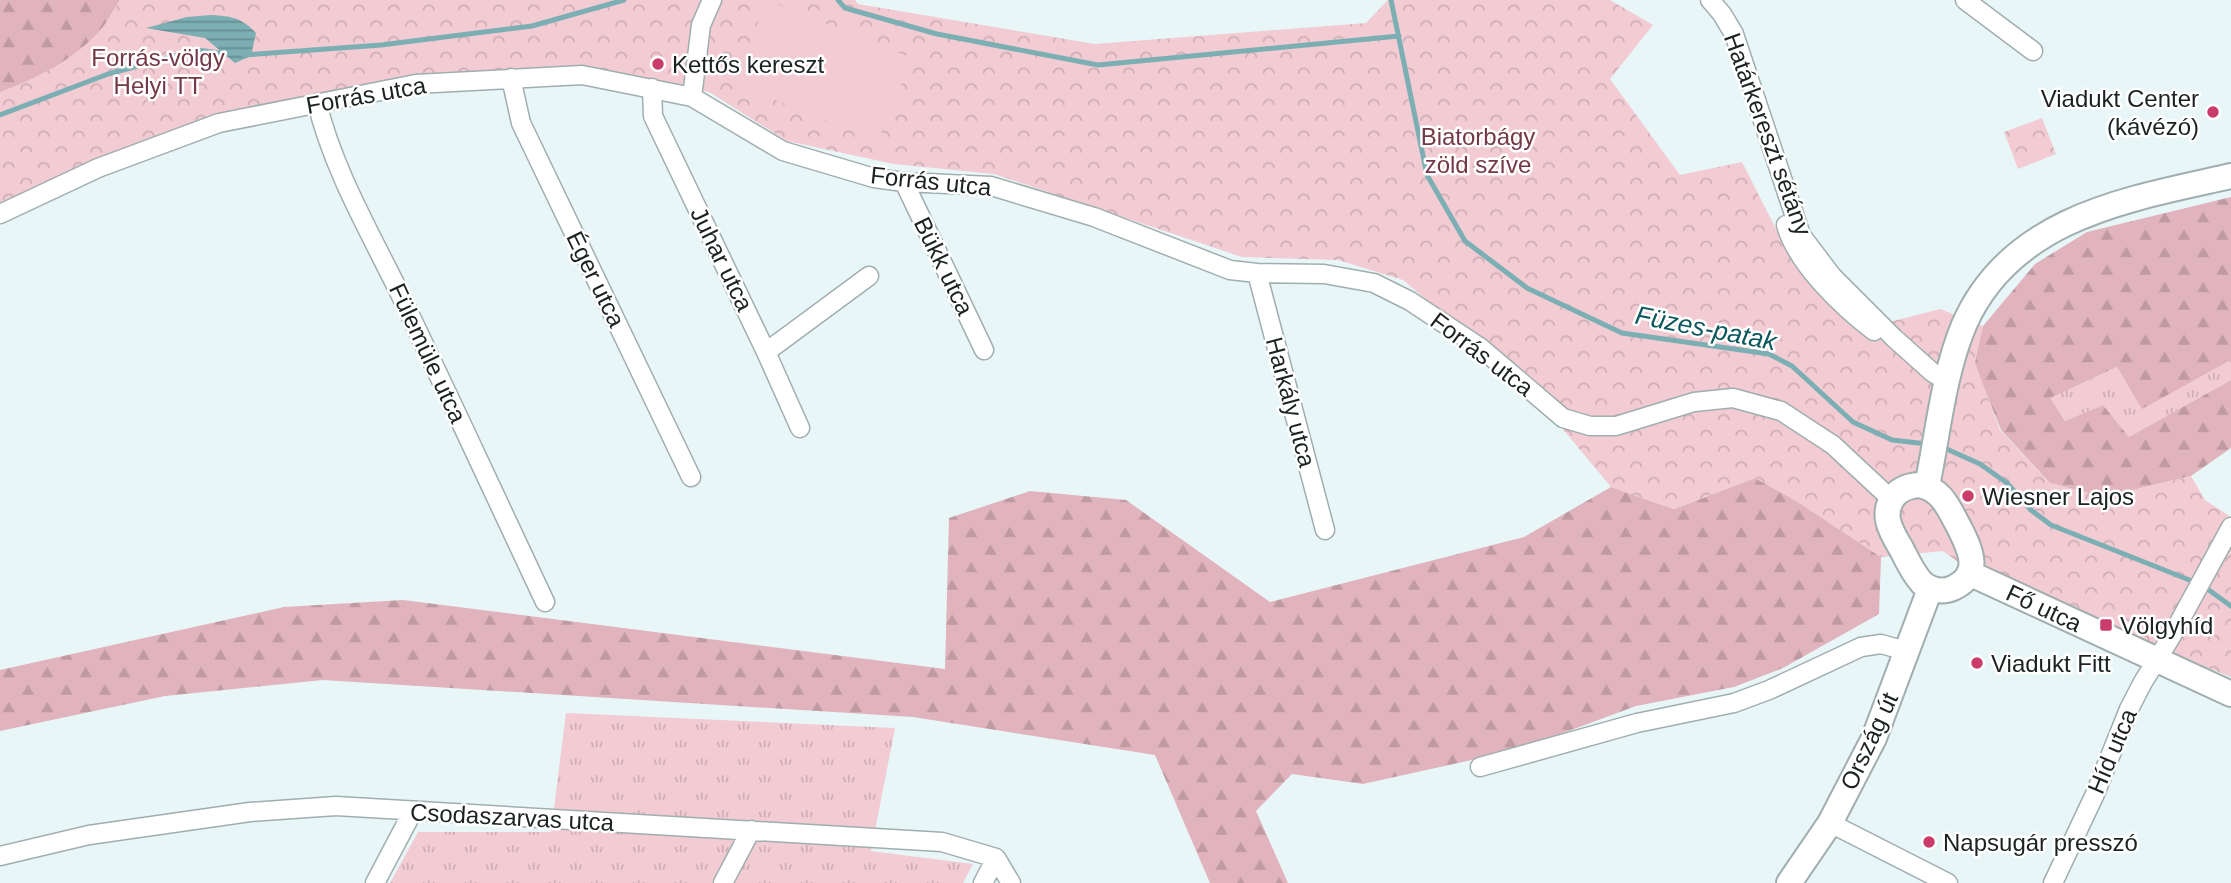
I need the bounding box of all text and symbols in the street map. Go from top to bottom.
street label: Határkereszt sétány [1719,29,1817,239]
park label: Forrás-völgy Helyi TT [91,44,225,99]
place label: Kettős kereszt [672,51,824,78]
marker: Kettős kereszt [650,56,666,72]
street label: Forrás utca [304,71,429,119]
place label: Viadukt Center (kávézó) [2041,85,2199,140]
marker: Viadukt Center (kávézó) [2205,104,2221,120]
park label: Biatorbágy zöld szíve [1421,123,1535,178]
street label: Forrás utca [869,161,993,201]
street label: Juhar utca [685,203,759,316]
street label: Bükk utca [909,213,980,320]
street label: Éger utca [561,227,631,332]
street label: Fülemüle utca [384,279,472,428]
water label: Füzes-patak [1633,300,1781,357]
street label: Forrás utca [1425,307,1539,402]
street label: Harkály utca [1261,334,1321,471]
place label: Wiesner Lajos [1982,483,2134,510]
marker: Wiesner Lajos [1960,488,1976,504]
street label: Fő utca [2002,579,2087,637]
place label: Völgyhíd [2120,612,2213,639]
marker: Völgyhíd [2098,617,2114,633]
place label: Viadukt Fitt [1991,650,2111,677]
marker: Viadukt Fitt [1969,655,1985,671]
street label: Ország út [1835,688,1903,794]
street label: Híd utca [2082,704,2142,797]
street label: Csodaszarvas utca [409,798,615,836]
place label: Napsugár presszó [1943,829,2138,856]
marker: Napsugár presszó [1921,834,1937,850]

